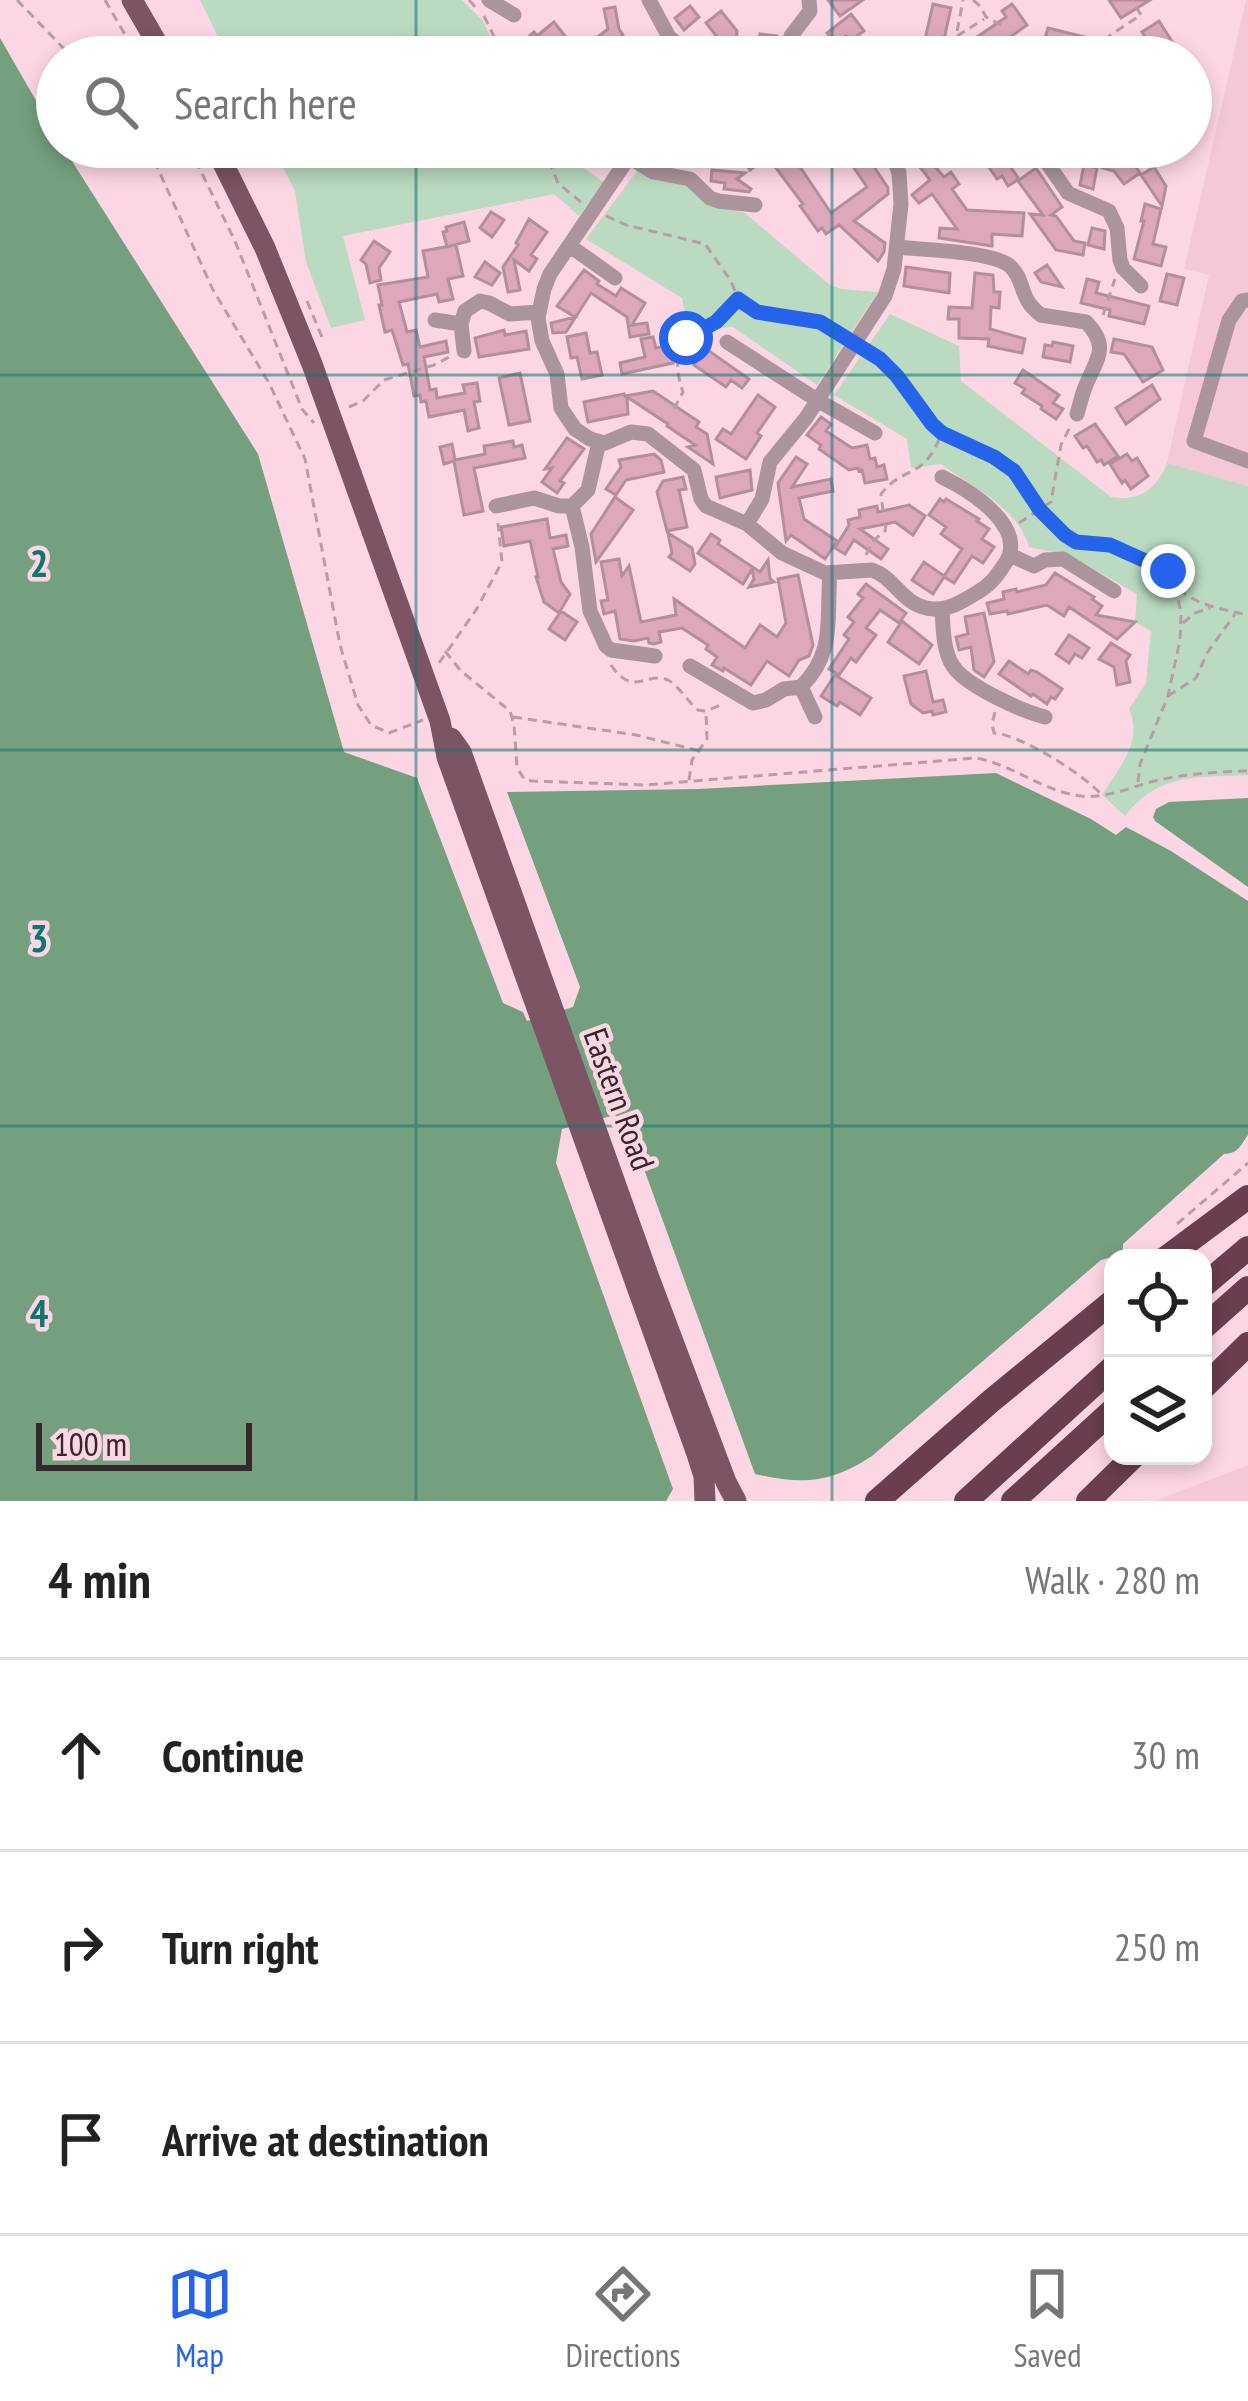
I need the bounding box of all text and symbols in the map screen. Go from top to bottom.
search box [36,36,1212,168]
icon: search [78,69,144,135]
text: Search here [174,73,357,131]
route start [659,311,713,365]
text: 2 [30,537,48,588]
route end [1141,544,1195,598]
text: 3 [30,912,48,963]
street label: Eastern Road [575,1022,665,1176]
map controls [1104,1249,1212,1465]
button: locate [1104,1249,1212,1357]
text: 4 [30,1287,49,1338]
button: layers [1104,1357,1212,1465]
scale bar [36,1417,252,1470]
text: 100 m [54,1422,127,1465]
text: 4 min [48,1546,151,1612]
text: Walk · 280 m [1025,1554,1200,1605]
icon: ahead [48,1722,114,1788]
text: Continue [162,1726,304,1784]
text: 30 m [1131,1729,1200,1780]
icon: right [48,1914,114,1980]
text: Turn right [162,1918,319,1976]
text: 250 m [1114,1921,1200,1972]
icon: arrive [48,2106,114,2172]
text: Arrive at destination [162,2110,489,2168]
tab: Map [167,2261,233,2376]
tab: Directions [566,2261,680,2376]
tab: Saved [1013,2261,1081,2376]

